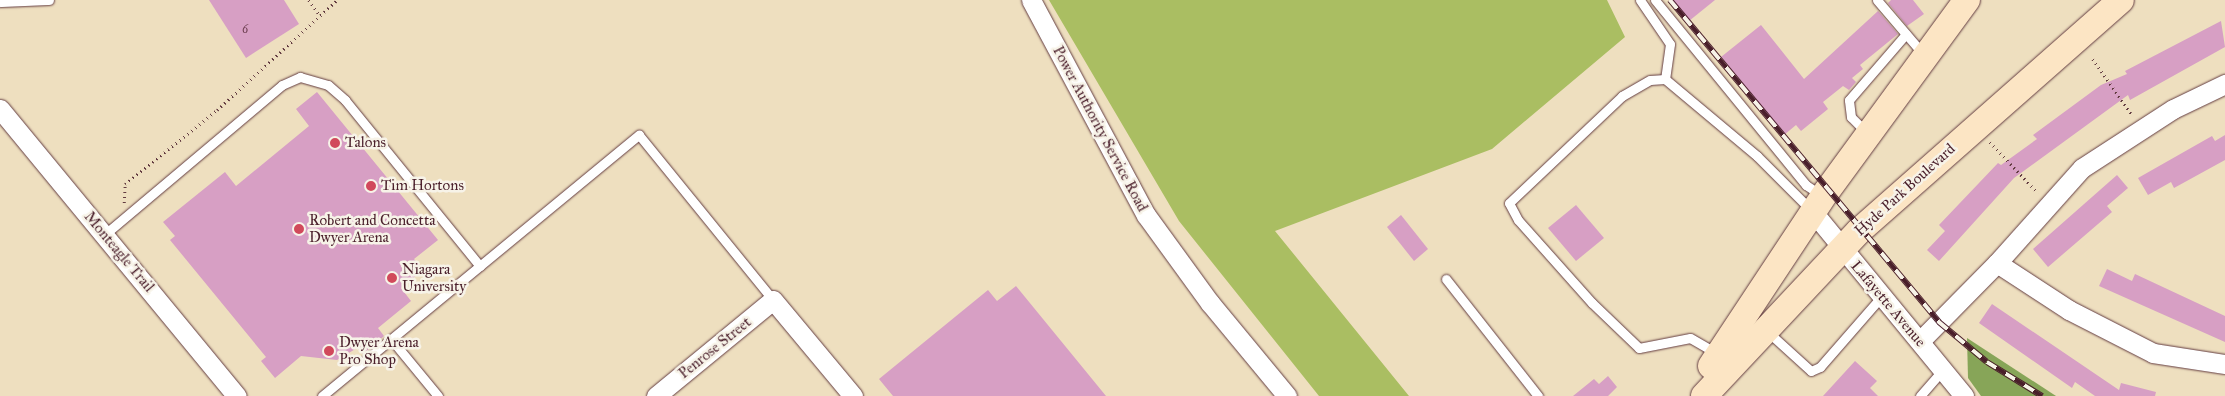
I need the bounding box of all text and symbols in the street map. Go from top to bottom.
house number: 6 [242,23,248,37]
street label: Power Authority Service Road [1049,43,1151,215]
place label: Talons [345,134,386,152]
marker: Talons [329,137,341,149]
street label: Hyde Park Boulevard [1851,140,1959,240]
place label: Tim Hortons [381,177,464,195]
marker: Tim Hortons [365,180,377,192]
street label: Monteagle Trail [80,208,158,296]
place label: Robert and Concetta Dwyer Arena [309,211,436,246]
marker: Robert and Concetta Dwyer Arena [293,223,305,235]
street label: Lafayette Avenue [1847,257,1929,351]
place label: Niagara University [402,260,466,295]
marker: Niagara University [386,272,398,284]
street label: Penrose Street [675,313,755,383]
place label: Dwyer Arena Pro Shop [339,333,419,368]
marker: Dwyer Arena Pro Shop [323,345,335,357]

